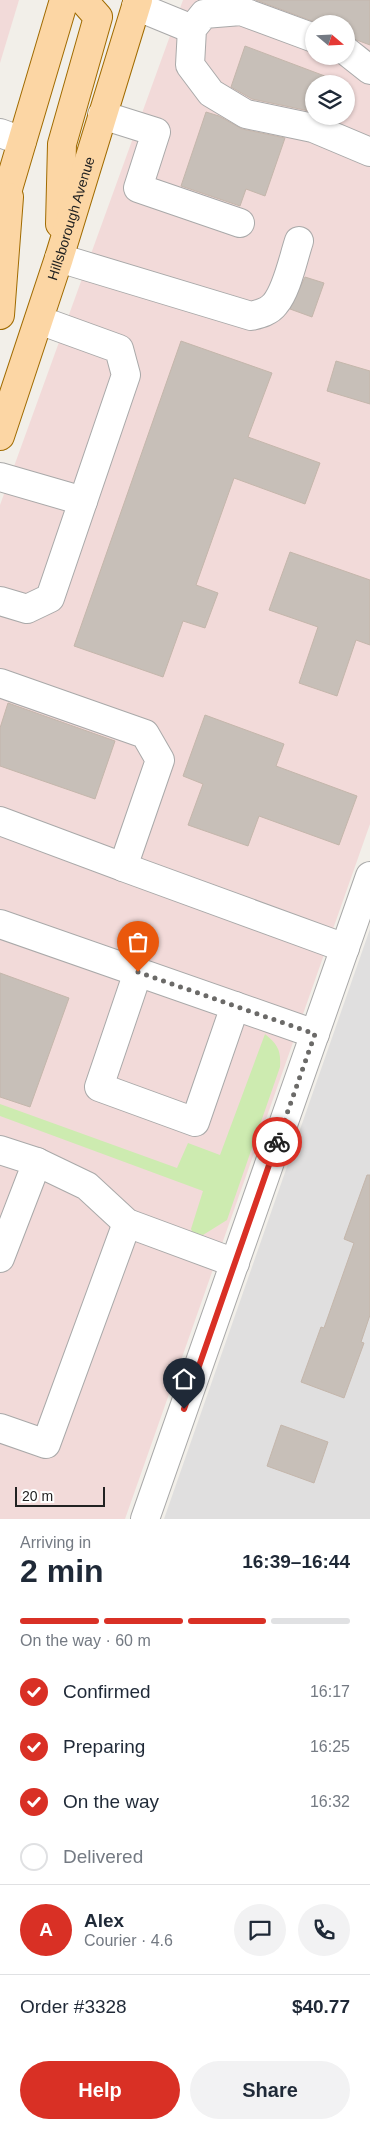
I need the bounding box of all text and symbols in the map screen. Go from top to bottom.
north arrow [305,15,355,65]
map controls [305,15,355,125]
button: layers [305,75,355,125]
street label: Hillsborough Avenue [44,154,98,282]
pin [117,921,159,972]
icon: bag [124,928,152,956]
courier [252,1117,302,1167]
icon: bike [263,1128,291,1156]
pin [163,1358,205,1409]
icon: home [170,1365,198,1393]
scale bar [15,1484,105,1507]
text: 20 m [22,1488,53,1504]
text: Arriving in [20,1534,91,1551]
text: 16:39–16:44 [242,1551,350,1572]
text: 2 min [20,1553,104,1589]
text: On the way · 60 m [20,1632,151,1649]
icon: check [20,1678,48,1706]
text: Confirmed [63,1681,151,1702]
text: 16:17 [310,1683,350,1700]
icon: check [20,1733,48,1761]
text: Preparing [63,1736,145,1757]
text: 16:25 [310,1738,350,1755]
icon: check [20,1788,48,1816]
text: On the way [63,1791,159,1812]
text: 16:32 [310,1793,350,1810]
text: Delivered [63,1846,143,1867]
button: chat [234,1904,286,1956]
button: phone [298,1904,350,1956]
text: Alex [84,1910,124,1931]
text: A [39,1919,53,1940]
text: Courier · 4.6 [84,1932,173,1949]
text: Order #3328 [20,1996,127,2017]
text: $40.77 [292,1996,350,2017]
button: Help [20,2061,180,2119]
button: Share [190,2061,350,2119]

